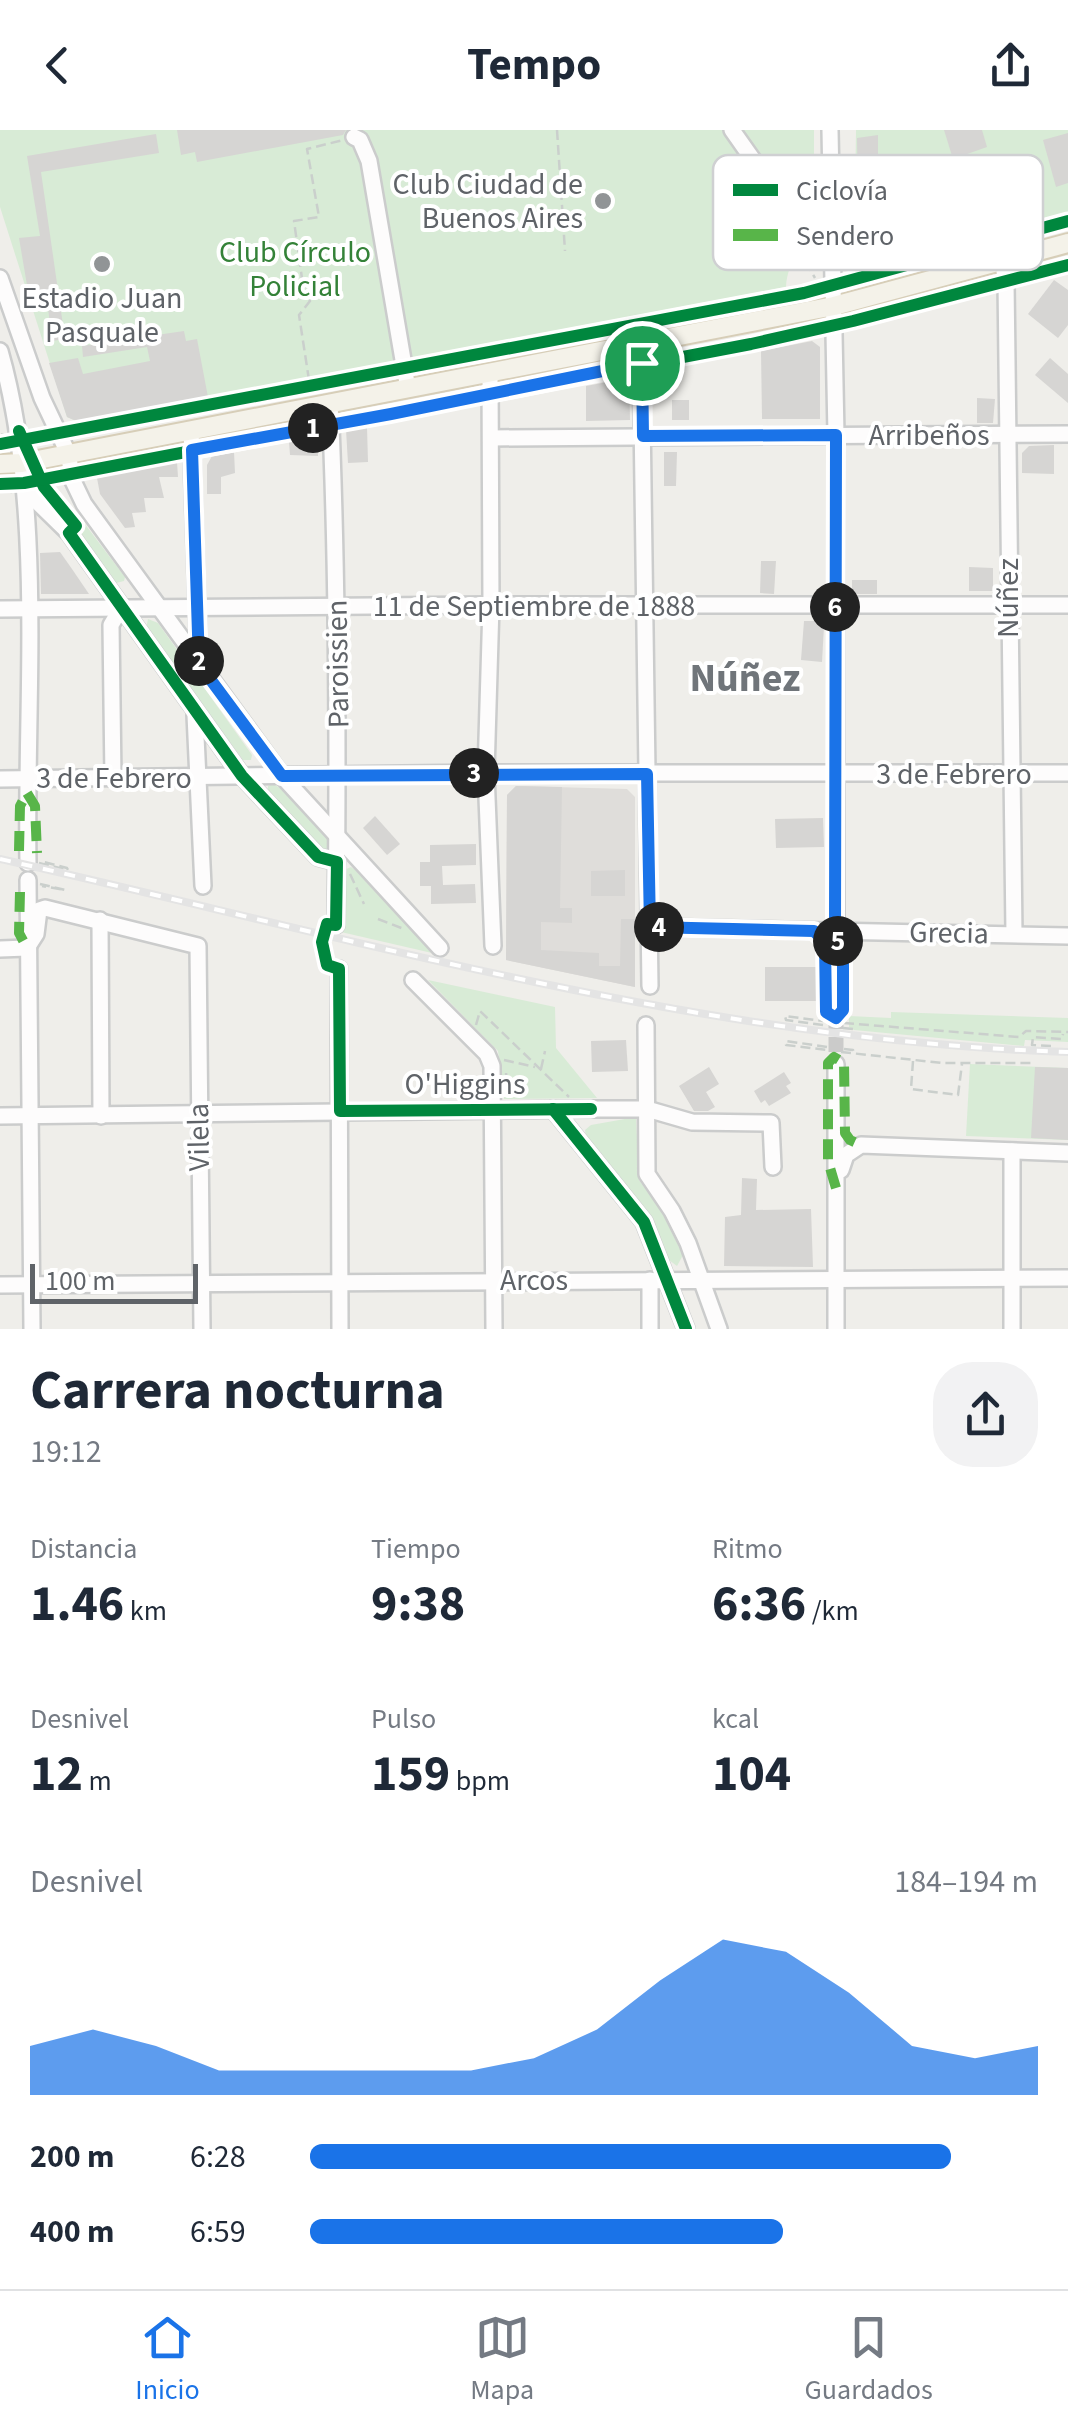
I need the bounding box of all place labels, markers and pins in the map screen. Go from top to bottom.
place label: Club Ciudad de Buenos Aires [393,163,583,240]
marker: Club Ciudad de Buenos Aires [592,190,614,212]
marker: Estadio Juan Pasquale [91,253,113,275]
place label: Estadio Juan Pasquale [22,277,182,354]
pin [600,321,685,406]
pin: 1 [288,403,338,453]
pin: 6 [810,582,860,632]
pin: 2 [174,636,224,686]
pin: 3 [449,748,499,798]
pin: 4 [634,902,684,952]
pin: 5 [813,916,863,966]

